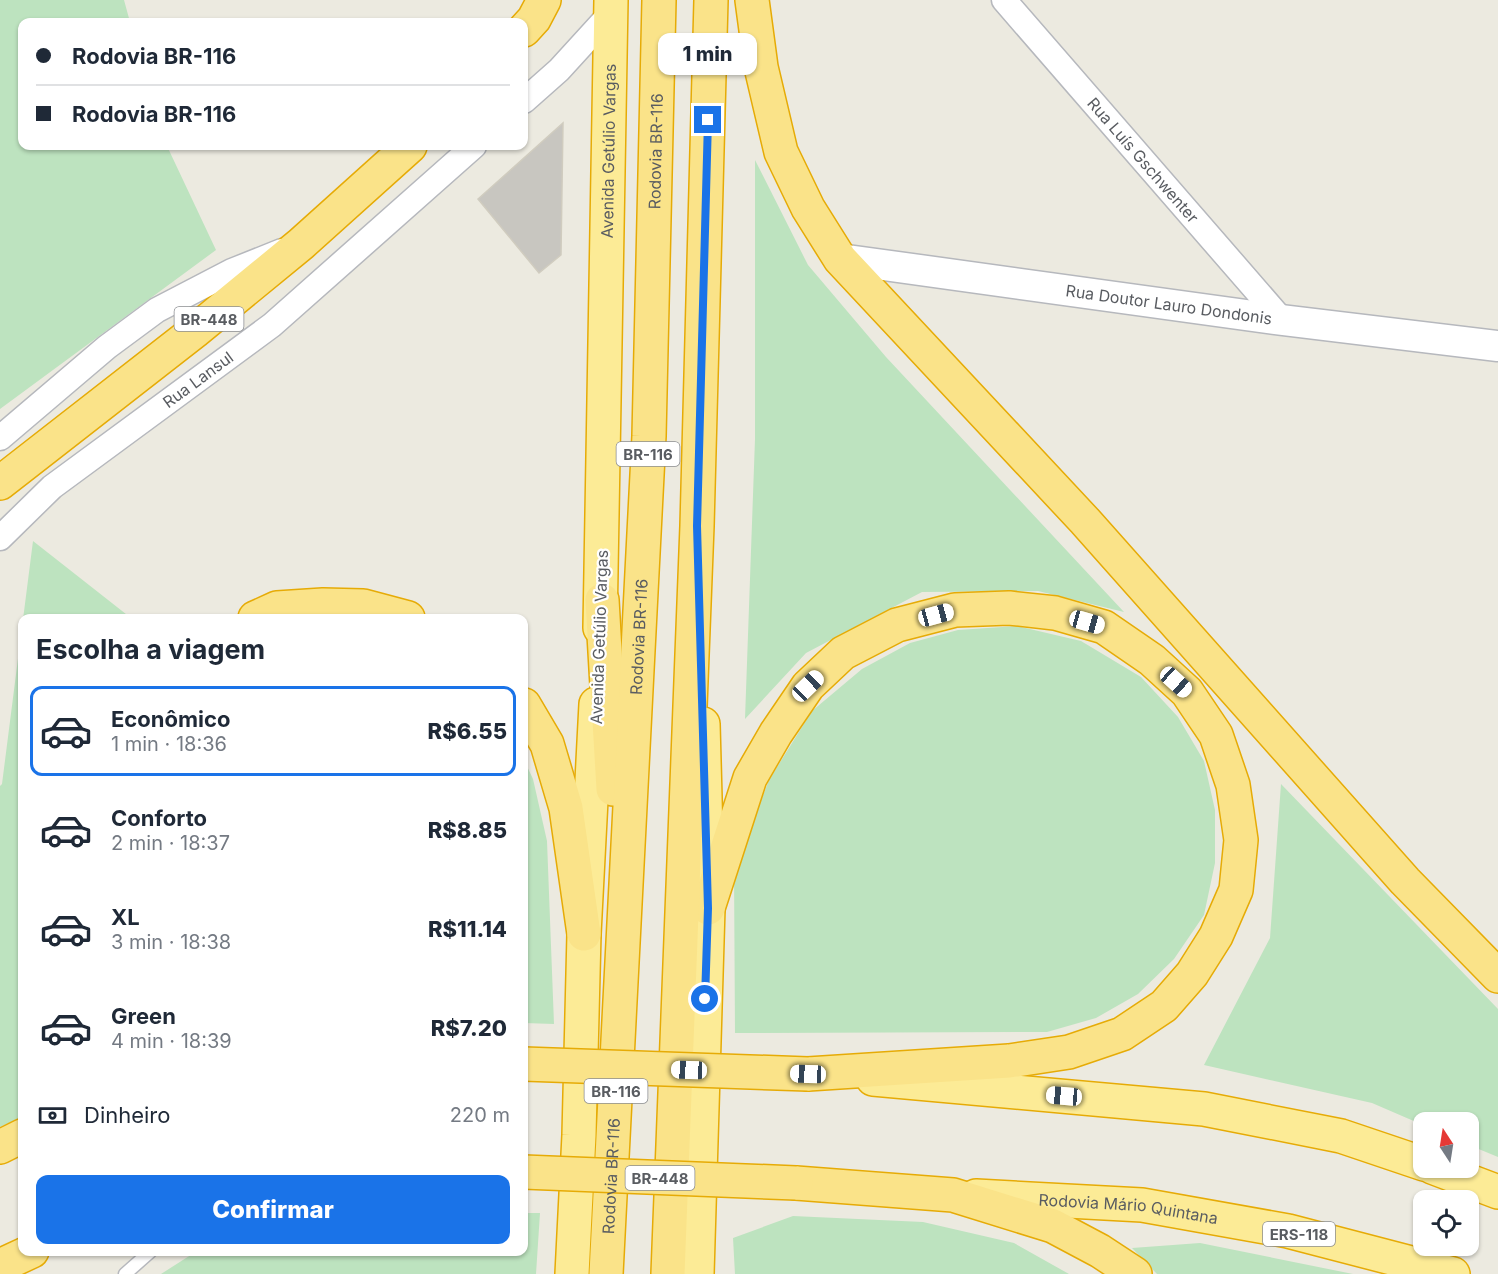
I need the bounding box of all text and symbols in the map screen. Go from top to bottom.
callout: 1 min [658,33,758,75]
text: 1 min [682,42,733,66]
text: Rodovia BR-116 [72,43,236,69]
street label: Avenida Getúlio Vargas [597,64,620,239]
street label: Rodovia BR-116 [644,93,667,209]
street label: Rua Luís Gschwenter [1083,93,1203,227]
text: Rodovia BR-116 [72,101,236,127]
route end [694,106,721,133]
street label: Rua Doutor Lauro Dondonis [1064,280,1273,329]
road number: BR-448 [174,307,244,331]
street label: Rua Lansul [159,347,237,412]
road number: BR-116 [616,442,680,466]
street label: Avenida Getúlio Vargas [586,549,612,725]
street label: Rodovia BR-116 [626,578,652,695]
car [916,602,956,628]
car [1067,608,1107,636]
text: Escolha a viagem [36,633,265,666]
car [1157,663,1195,701]
car [789,667,827,705]
icon: car [39,704,93,758]
text: Econômico [111,706,230,732]
text: R$6.55 [428,718,507,744]
text: 1 min · 18:36 [111,732,227,756]
icon: car [39,803,93,857]
text: Conforto [111,805,207,831]
text: R$8.85 [428,817,507,843]
text: 2 min · 18:37 [111,831,230,855]
icon: car [39,902,93,956]
text: XL [111,904,140,930]
text: R$11.14 [428,916,507,942]
text: 3 min · 18:38 [111,930,231,954]
route start [691,985,718,1012]
icon: car [39,1001,93,1055]
text: Green [111,1003,176,1029]
text: R$7.20 [431,1015,507,1041]
text: 4 min · 18:39 [111,1029,232,1053]
car [671,1060,707,1080]
car [790,1064,826,1084]
road number: BR-116 [584,1079,648,1103]
car [1045,1085,1083,1107]
icon: cash [36,1099,69,1132]
text: Dinheiro [84,1102,170,1128]
text: 220 m [450,1103,510,1127]
north arrow [1413,1112,1479,1178]
map controls [1413,1112,1479,1256]
street label: Rodovia BR-116 [598,1118,624,1235]
road number: BR-448 [626,1166,694,1190]
button: Confirmar [36,1175,510,1244]
street label: Rodovia Mário Quintana [1038,1189,1220,1228]
button: locate [1413,1190,1479,1256]
road number: ERS-118 [1263,1222,1335,1246]

